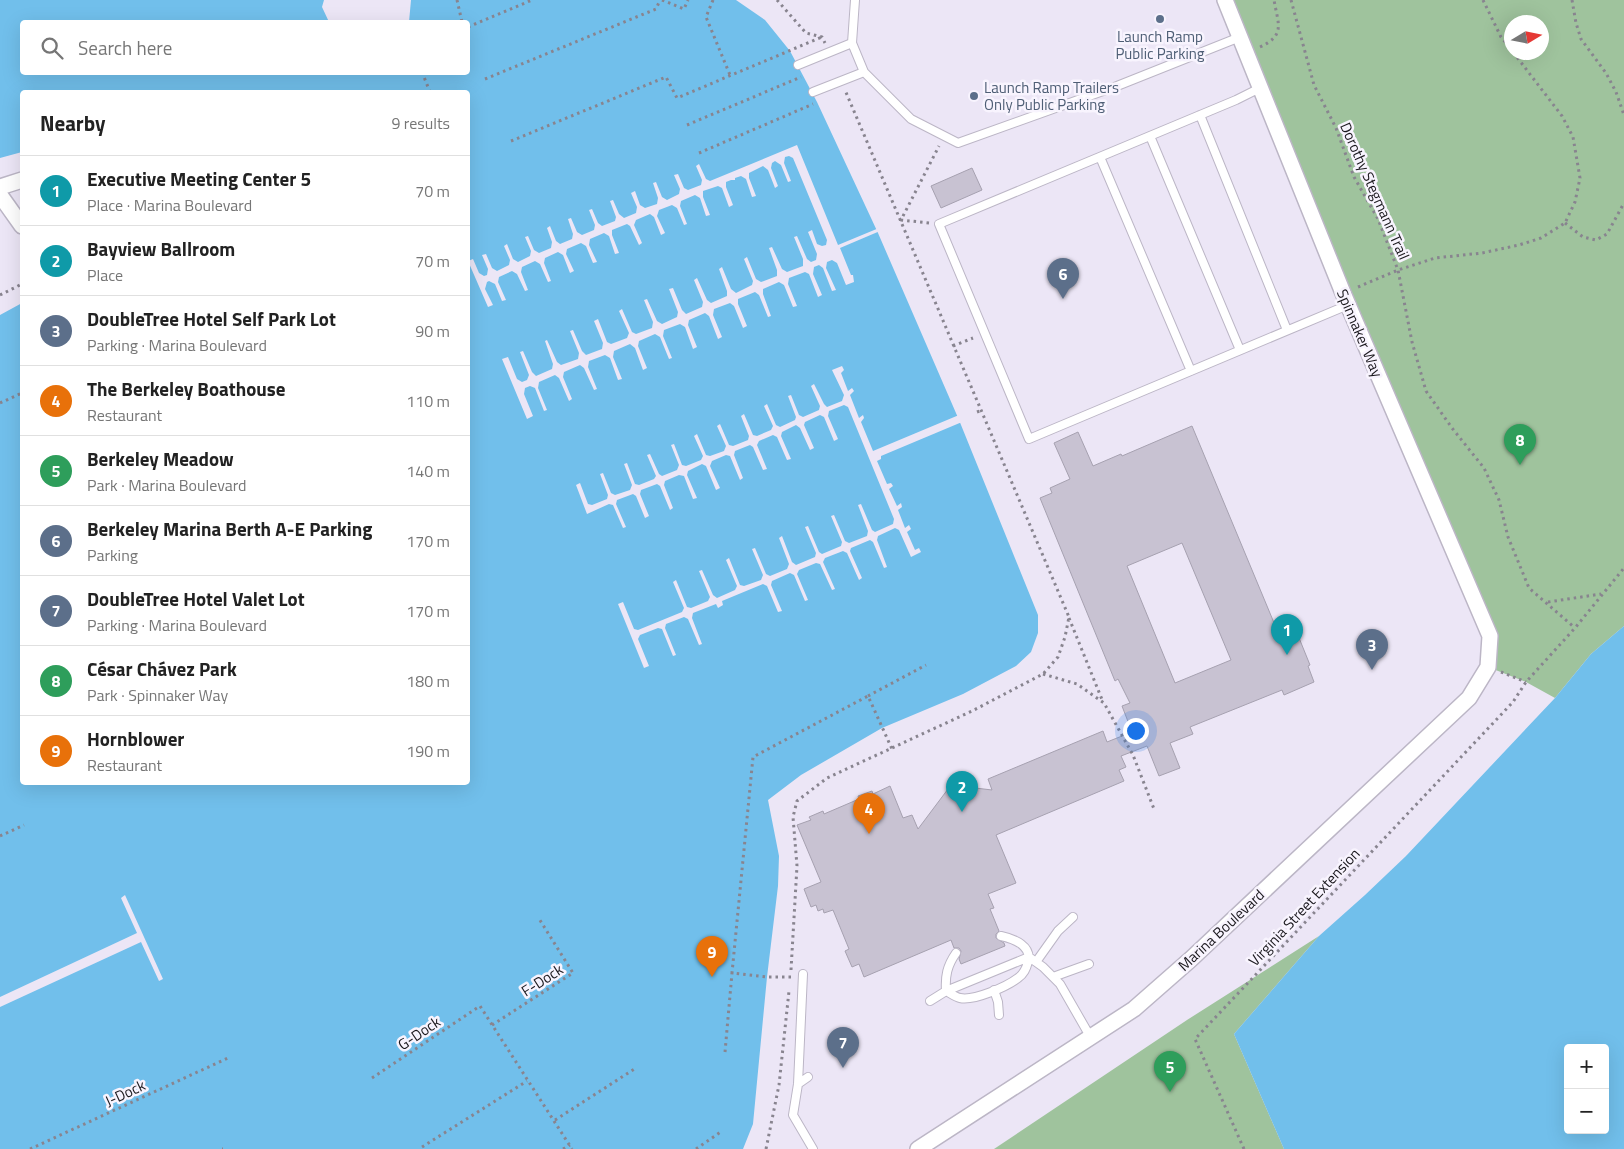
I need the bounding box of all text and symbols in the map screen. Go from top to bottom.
marker: Launch Ramp Public Parking [1154,13,1166,25]
north arrow [1504,15,1549,60]
search box [20,20,470,75]
place label: Launch Ramp Public Parking [1115,25,1205,65]
text: Search here [78,33,172,62]
icon: search [38,34,66,62]
place label: Launch Ramp Trailers Only Public Parking [984,76,1119,116]
marker: Launch Ramp Trailers Only Public Parking [968,90,980,102]
text: Nearby [40,107,105,139]
text: 9 results [391,111,450,135]
street label: Dorothy Stegmann Trail [1334,119,1416,263]
text: Executive Meeting Center 5 [87,164,311,193]
text: 1 [52,179,60,203]
text: 70 m [415,179,450,203]
text: Place · Marina Boulevard [87,193,252,217]
text: Bayview Ballroom [87,234,235,263]
text: 2 [52,249,60,273]
text: 70 m [415,249,450,273]
pin: 6 [1047,258,1079,299]
text: Place [87,263,123,287]
street label: Spinnaker Way [1331,285,1389,381]
text: DoubleTree Hotel Self Park Lot [87,304,336,333]
text: 3 [52,319,60,343]
text: 90 m [415,319,450,343]
text: Parking · Marina Boulevard [87,333,267,357]
text: The Berkeley Boathouse [87,374,285,403]
text: 4 [52,389,60,413]
text: 110 m [406,389,450,413]
text: Restaurant [87,403,162,427]
pin: 8 [1504,424,1536,465]
text: Berkeley Meadow [87,444,234,473]
text: 5 [52,459,60,483]
text: 140 m [406,459,450,483]
text: Park · Marina Boulevard [87,473,247,497]
text: Berkeley Marina Berth A-E Parking [87,514,372,543]
text: 6 [52,529,60,553]
text: 170 m [406,529,450,553]
text: Parking [87,543,138,567]
text: DoubleTree Hotel Valet Lot [87,584,305,613]
text: 7 [52,599,60,623]
text: 170 m [406,599,450,623]
text: Parking · Marina Boulevard [87,613,267,637]
pin: 1 [1271,614,1303,655]
pin: 3 [1356,629,1388,670]
text: César Chávez Park [87,654,237,683]
text: 8 [52,669,60,693]
text: 180 m [406,669,450,693]
text: Park · Spinnaker Way [87,683,228,707]
your location [1123,718,1149,744]
text: Hornblower [87,724,184,753]
text: 9 [52,739,60,763]
text: 190 m [406,739,450,763]
text: Restaurant [87,753,162,777]
pin: 2 [946,771,978,812]
pin: 4 [853,793,885,834]
street label: Virginia Street Extension [1243,843,1365,971]
street label: Marina Boulevard [1173,884,1269,976]
pin: 9 [696,936,728,977]
street label: F-Dock [517,958,567,1002]
street label: G-Dock [393,1010,445,1056]
pin: 7 [827,1027,859,1068]
map controls [1564,1044,1609,1134]
button: + [1564,1044,1609,1089]
pin: 5 [1154,1051,1186,1092]
street label: J-Dock [101,1074,149,1112]
button: − [1564,1089,1609,1134]

